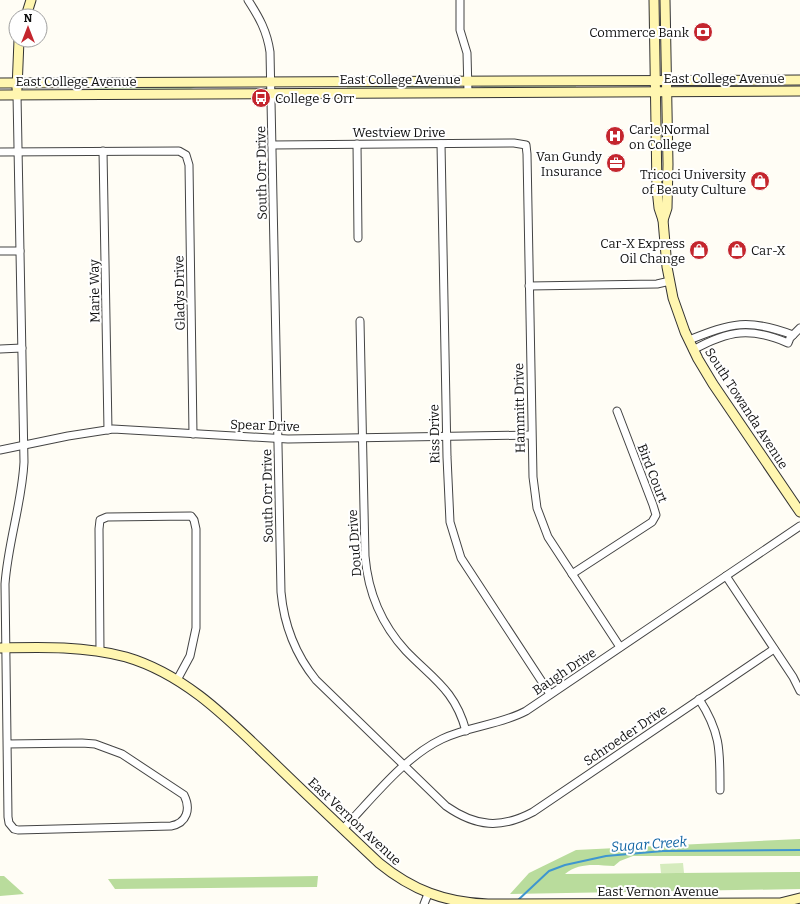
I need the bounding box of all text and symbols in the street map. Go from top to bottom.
north arrow [8,8,48,48]
text: N [24,12,33,25]
bank icon: Commerce Bank [692,21,714,43]
place label: Commerce Bank [589,25,690,40]
street label: East College Avenue [663,71,785,86]
street label: East College Avenue [339,72,461,87]
street label: East College Avenue [15,74,137,89]
bus stop icon: College & Orr [250,87,272,109]
place label: College & Orr [275,91,355,106]
place label: Carle Normal on College [629,122,710,152]
street label: Westview Drive [353,125,445,140]
hospital icon: Carle Normal on College [604,125,626,147]
street label: South Orr Drive [253,126,270,220]
place label: Van Gundy Insurance [536,149,602,179]
office icon: Van Gundy Insurance [605,152,627,174]
place label: Tricoci University of Beauty Culture [640,167,746,197]
shop icon: Tricoci University of Beauty Culture [749,170,771,192]
place label: Car-X Express Oil Change [600,236,685,266]
shop icon: Car-X Express Oil Change [688,239,710,261]
shop icon: Car-X [726,239,748,261]
place label: Car-X [751,243,786,258]
street label: Gladys Drive [171,255,188,331]
street label: Marie Way [86,259,103,323]
street label: South Towanda Avenue [702,345,791,472]
street label: Hammitt Drive [511,363,528,453]
street label: Riss Drive [426,404,443,464]
street label: Spear Drive [230,417,300,434]
street label: Bird Court [634,442,671,505]
street label: South Orr Drive [259,449,276,543]
street label: Doud Drive [345,509,364,577]
street label: Baugh Drive [530,645,599,698]
street label: Schroeder Drive [581,702,670,769]
street label: East Vernon Avenue [305,774,404,868]
water label: Sugar Creek [610,833,688,856]
street label: East Vernon Avenue [597,884,719,899]

